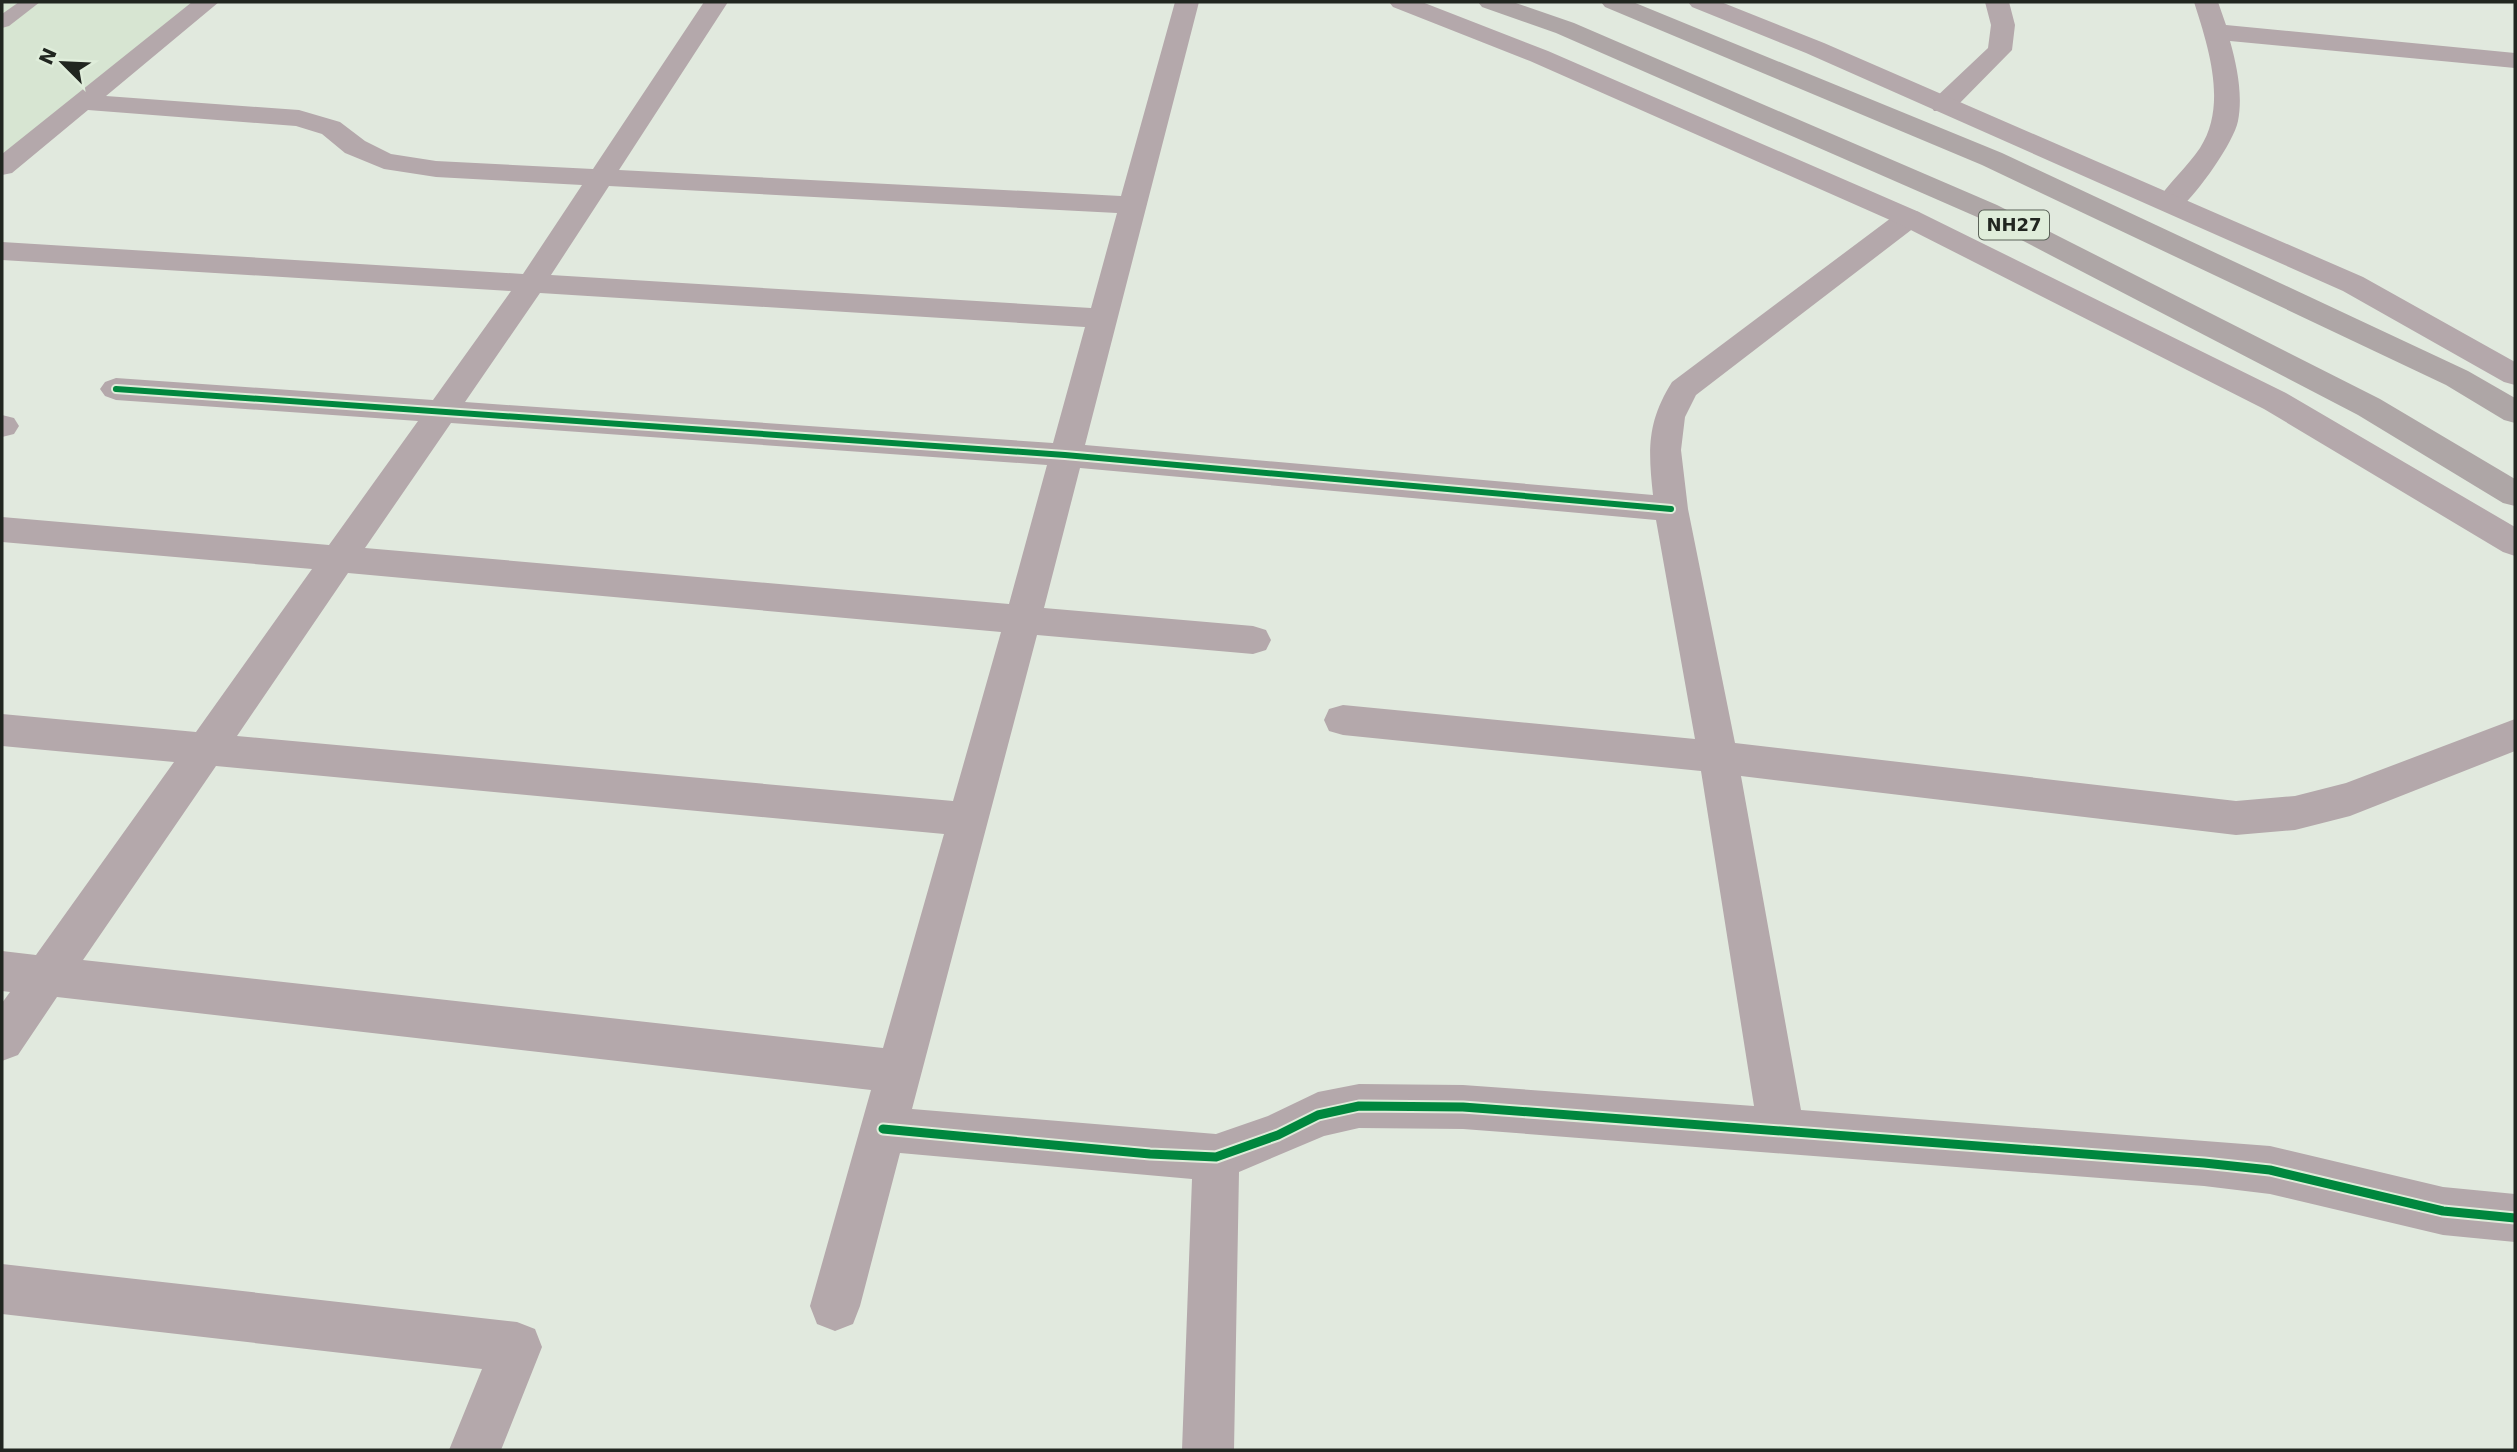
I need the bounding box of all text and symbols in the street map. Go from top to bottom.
north arrow [28,28,98,98]
text: N [34,44,61,68]
road number: NH27 [1979,210,2049,240]

